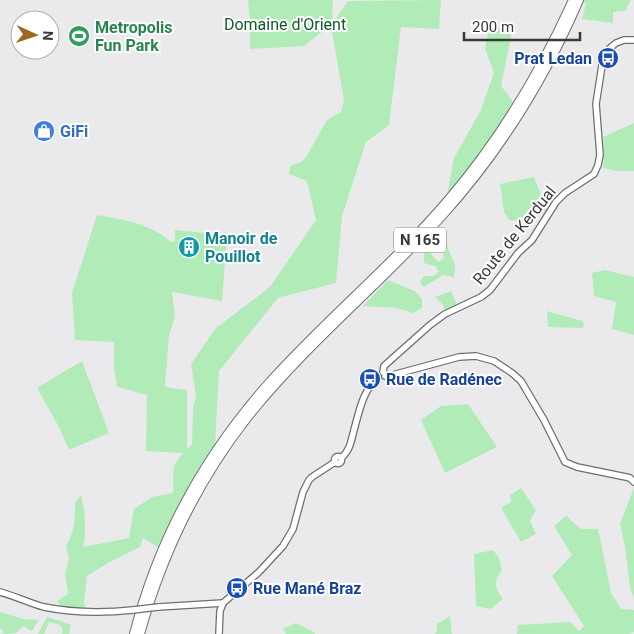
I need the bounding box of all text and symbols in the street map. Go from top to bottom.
north arrow [10,10,60,60]
scale bar [464,10,580,42]
park label: Domaine d'Orient [224,15,346,34]
place label: Metropolis Fun Park [95,18,172,55]
text: 200 m [472,18,514,36]
sports icon: Metropolis Fun Park [67,24,91,48]
text: N [40,30,56,41]
bus stop icon: Prat Ledan [596,46,620,70]
place label: Prat Ledan [514,49,592,68]
shop icon: GiFi [32,119,56,143]
place label: GiFi [60,122,88,141]
street label: Route de Kerdual [469,182,560,288]
road number: N 165 [394,228,446,252]
place label: Manoir de Pouillot [205,229,278,266]
building icon: Manoir de Pouillot [177,235,201,259]
bus stop icon: Rue de Radénec [358,367,382,391]
place label: Rue de Radénec [386,370,502,389]
bus stop icon: Rue Mané Braz [225,576,249,600]
place label: Rue Mané Braz [253,579,362,598]

